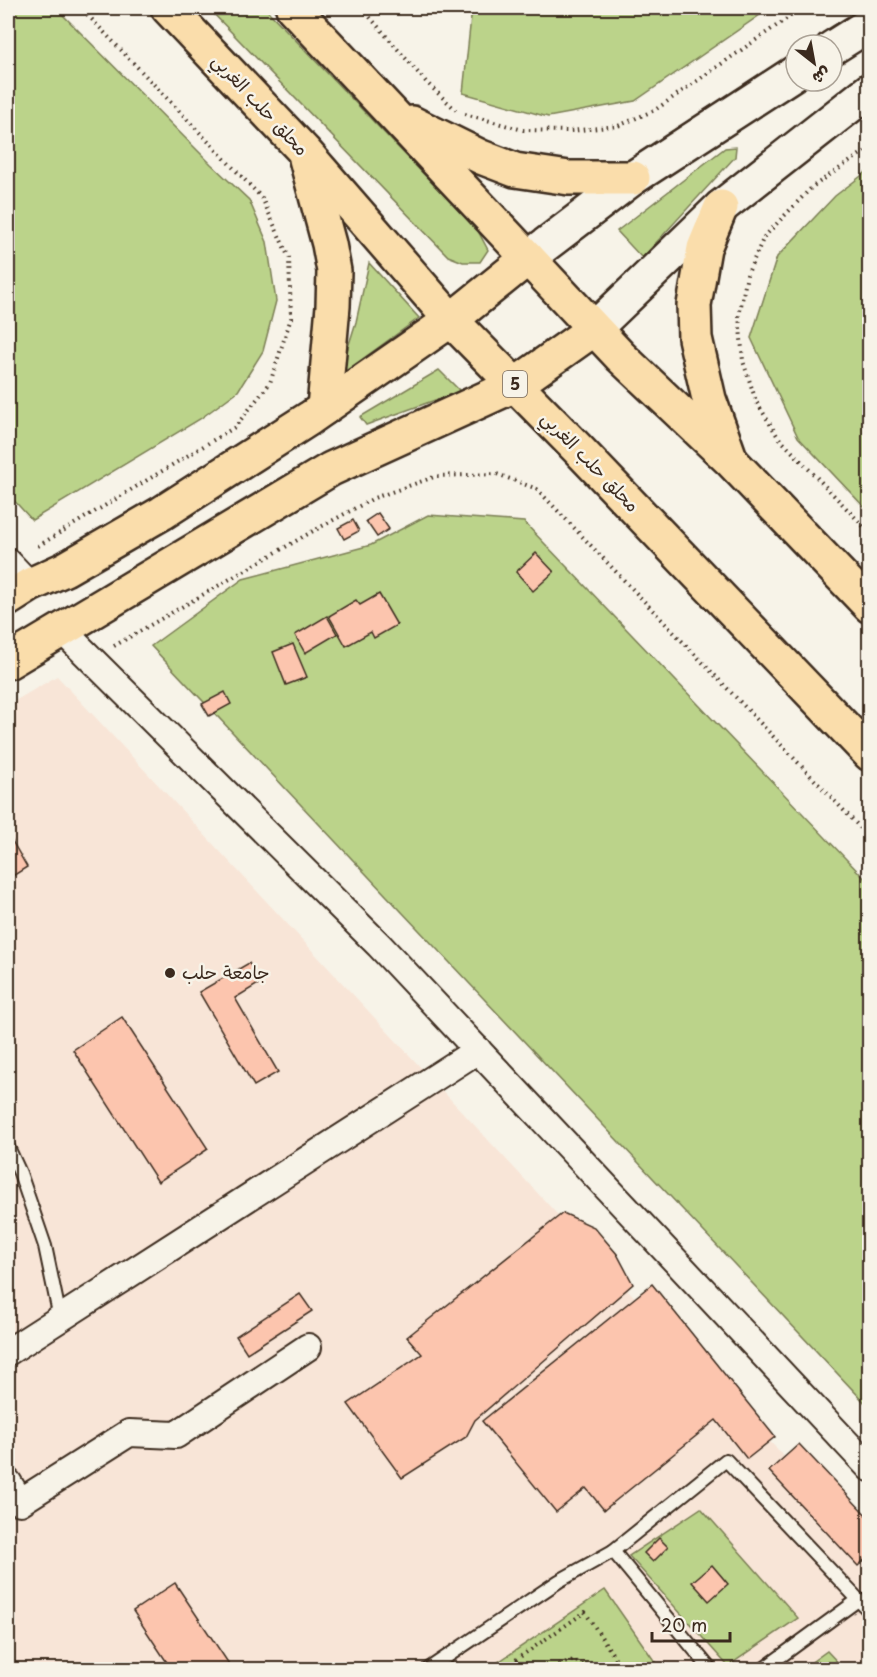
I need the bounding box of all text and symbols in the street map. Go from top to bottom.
north arrow [784,33,844,93]
street label: محلق حلب الغربي [204,47,316,164]
text: ش [809,62,836,92]
road number: 5 [503,371,527,397]
street label: محلق حلب الغربي [533,404,646,520]
place label: جامعة حلب [182,958,270,985]
marker: جامعة حلب [163,966,177,980]
scale bar [652,1605,730,1643]
text: 20 m [661,1611,707,1638]

